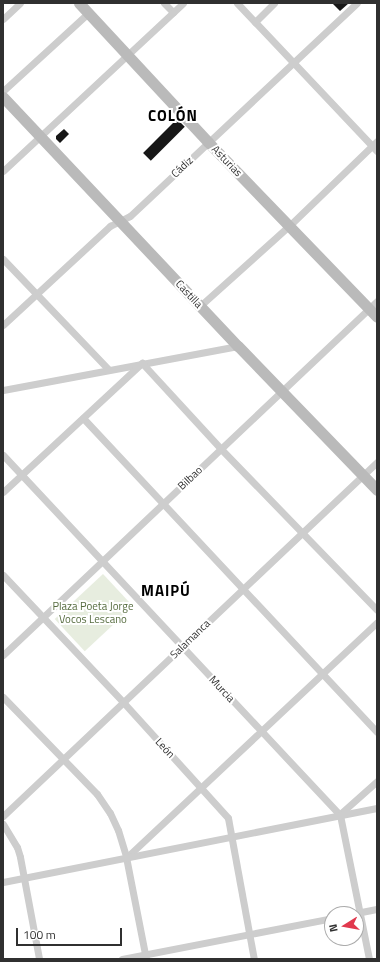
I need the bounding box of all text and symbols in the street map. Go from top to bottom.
district label: COLÓN [148,107,198,125]
street label: Asturias [209,143,245,179]
street label: Cádiz [168,154,196,180]
street label: Castilla [173,277,205,311]
street label: Bilbao [175,463,205,493]
district label: MAIPÚ [141,582,191,600]
park label: Plaza Poeta Jorge Vocos Lescano [53,600,133,626]
street label: Salamanca [167,617,213,661]
street label: Murcia [206,673,238,705]
street label: León [153,735,177,761]
north arrow [324,906,364,946]
scale bar [18,920,124,946]
text: N [325,923,342,933]
text: 100 m [23,925,56,944]

